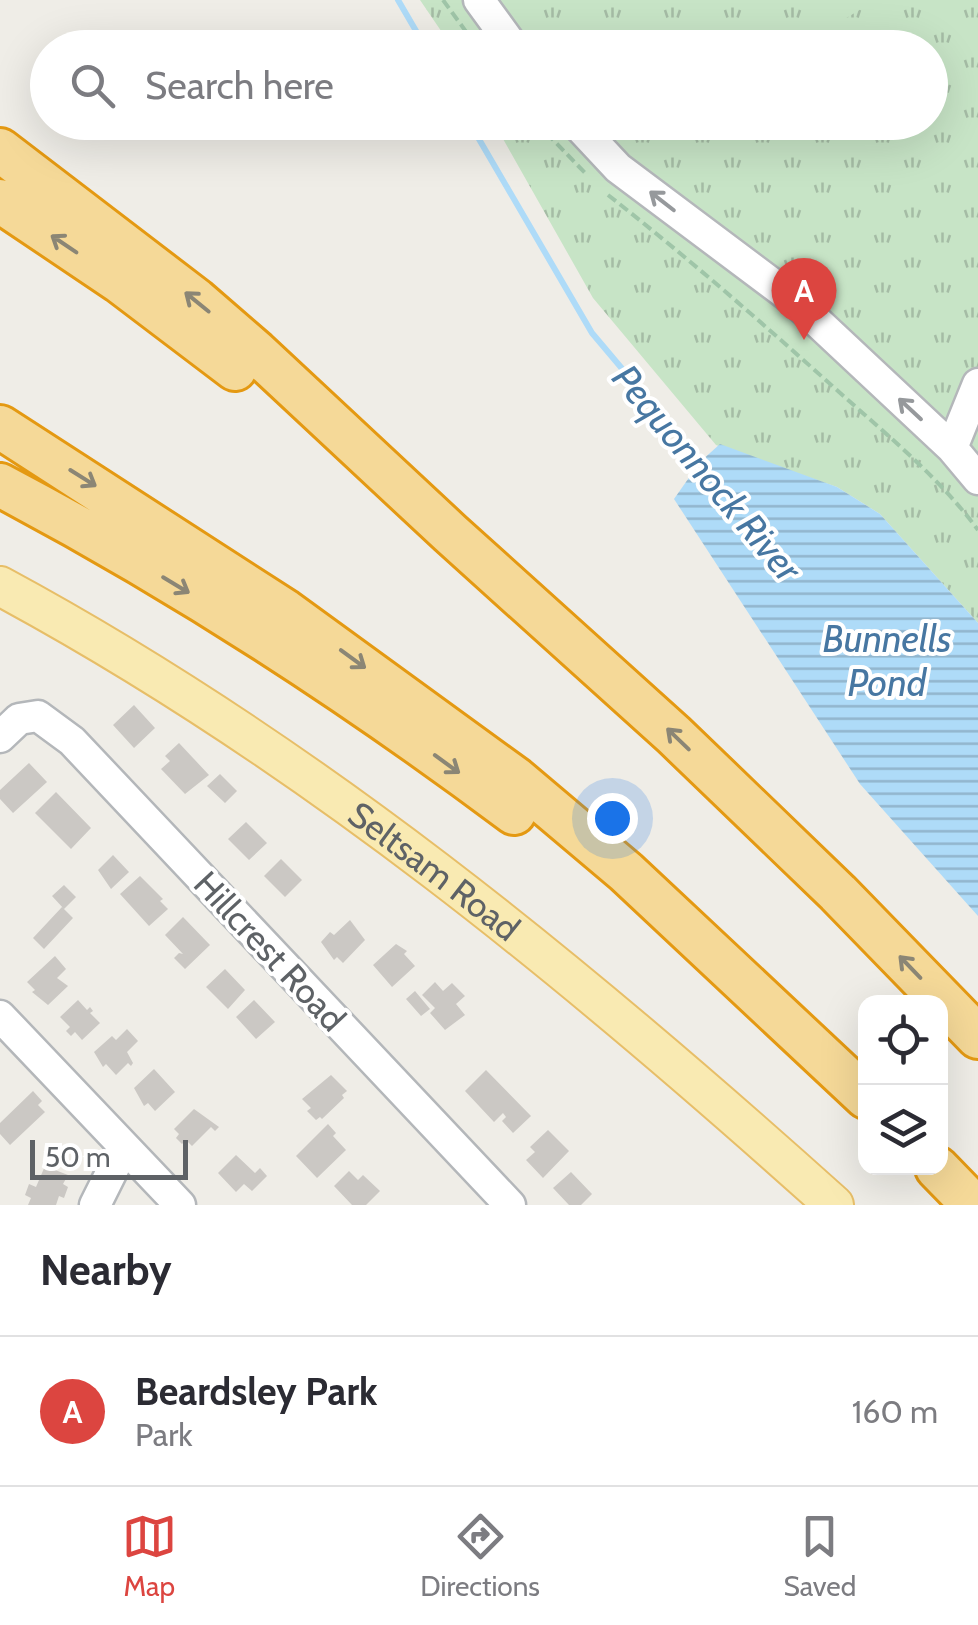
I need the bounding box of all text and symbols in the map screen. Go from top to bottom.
search box [30,30,948,140]
icon: search [65,58,120,113]
text: Search here [145,62,334,109]
one-way arrow [649,190,675,212]
one-way arrow [51,233,79,254]
pin: A [772,258,836,340]
one-way arrow [185,291,211,313]
water label: Pequonnock River [603,355,812,592]
one-way arrow [899,397,923,421]
one-way arrow [68,468,97,489]
one-way arrow [161,575,190,595]
water label: Bunnells Pond [822,615,952,706]
one-way arrow [339,648,366,669]
one-way arrow [667,727,691,751]
one-way arrow [433,754,460,775]
street label: Seltsam Road [340,792,529,950]
your location [587,793,638,844]
street label: Hillcrest Road [185,862,355,1040]
one-way arrow [898,955,922,979]
map controls [858,995,948,1175]
button: locate [858,995,948,1085]
button: layers [858,1085,948,1175]
scale bar [30,1135,188,1180]
text: 50 m [45,1140,111,1174]
text: Nearby [40,1244,172,1296]
text: Beardsley Park [135,1368,377,1415]
text: A [62,1392,83,1431]
text: 160 m [852,1392,938,1431]
text: Park [135,1415,193,1454]
tab: Map [122,1509,177,1603]
tab: Directions [420,1509,540,1603]
tab: Saved [784,1509,856,1603]

